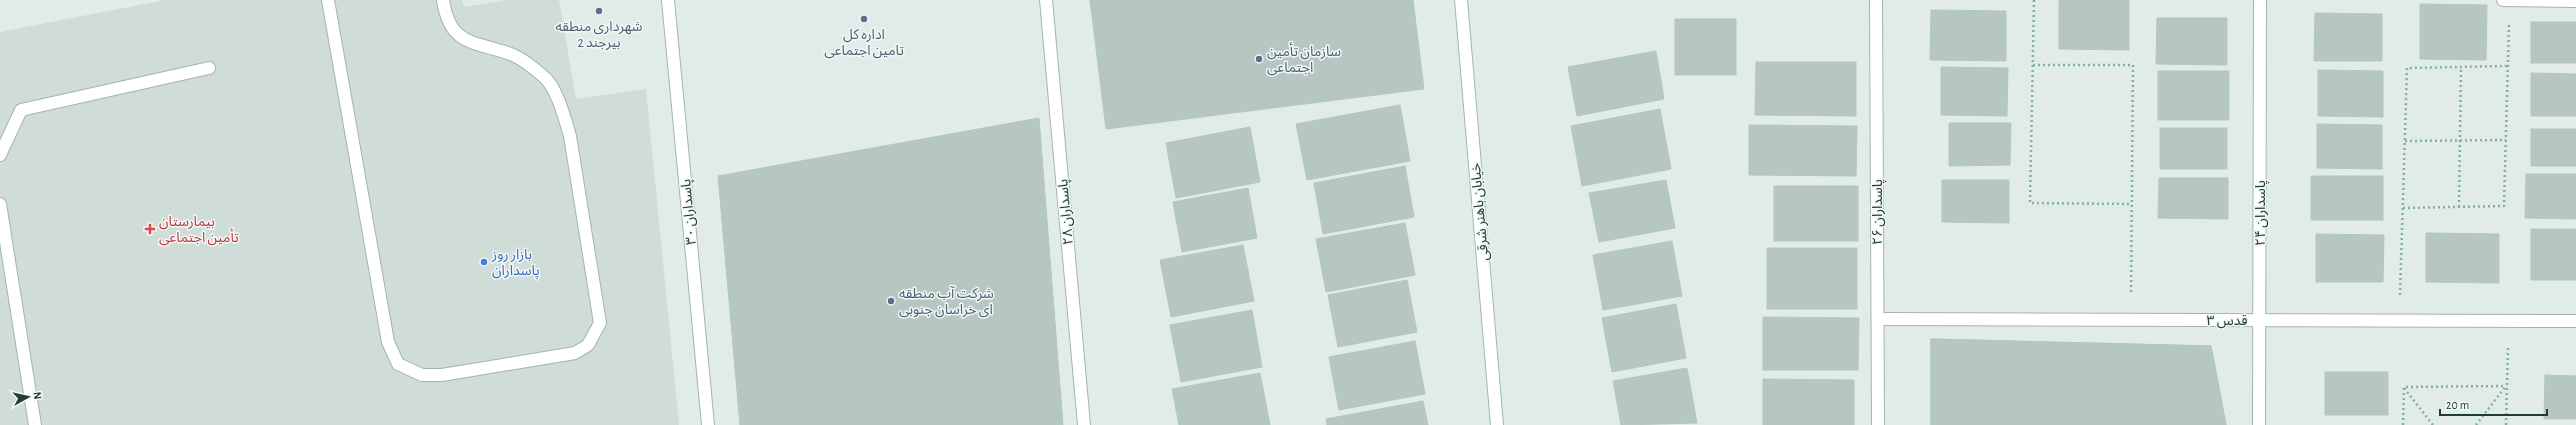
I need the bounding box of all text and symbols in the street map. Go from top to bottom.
marker: شهرداری منطقه 2 بیرجند [594,6,604,16]
marker: اداره کل تامین اجتماعی [859,14,869,24]
place label: شهرداری منطقه 2 بیرجند [555,20,643,51]
place label: اداره کل تامین اجتماعی [824,28,904,59]
place label: سازمان تأمین اجتماعی [1267,42,1341,76]
marker: سازمان تأمین اجتماعی [1254,54,1264,64]
street label: خیابان باهنر شرقی [1469,162,1492,262]
street label: پاسداران ۳۰ [679,178,701,245]
street label: پاسداران ۲۸ [1056,178,1078,245]
street label: پاسداران ۲۶ [1871,179,1887,245]
street label: پاسداران ۲۴ [2254,180,2270,246]
place label: بیمارستان تأمین اجتماعی [159,215,239,246]
marker: بیمارستان تأمین اجتماعی [144,223,156,235]
place label: بازار روز پاسداران [491,248,540,280]
marker: بازار روز پاسداران [479,257,489,267]
place label: شرکت آب منطقه ای خراسان جنوبی [899,286,994,318]
marker: شرکت آب منطقه ای خراسان جنوبی [886,296,896,306]
street label: قدس ۳ [2207,314,2247,329]
north arrow [8,377,48,417]
text: N [31,391,43,400]
scale bar [2440,391,2547,417]
text: 20 m [2446,399,2469,411]

